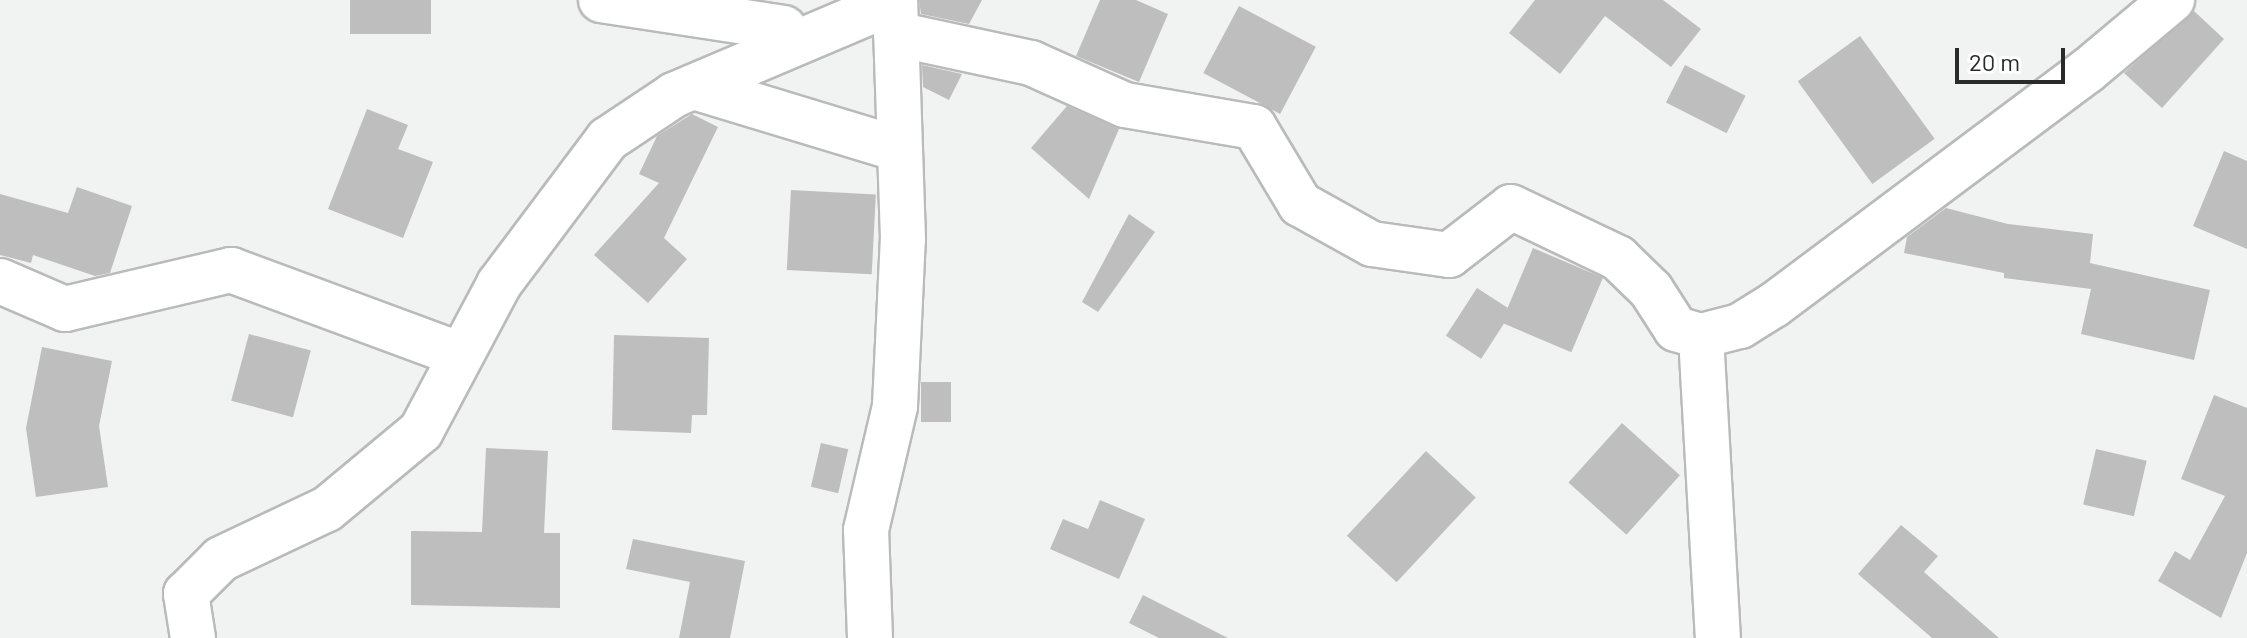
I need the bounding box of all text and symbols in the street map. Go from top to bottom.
scale bar [1959,32,2069,82]
text: 20 m [1969,47,2020,76]

